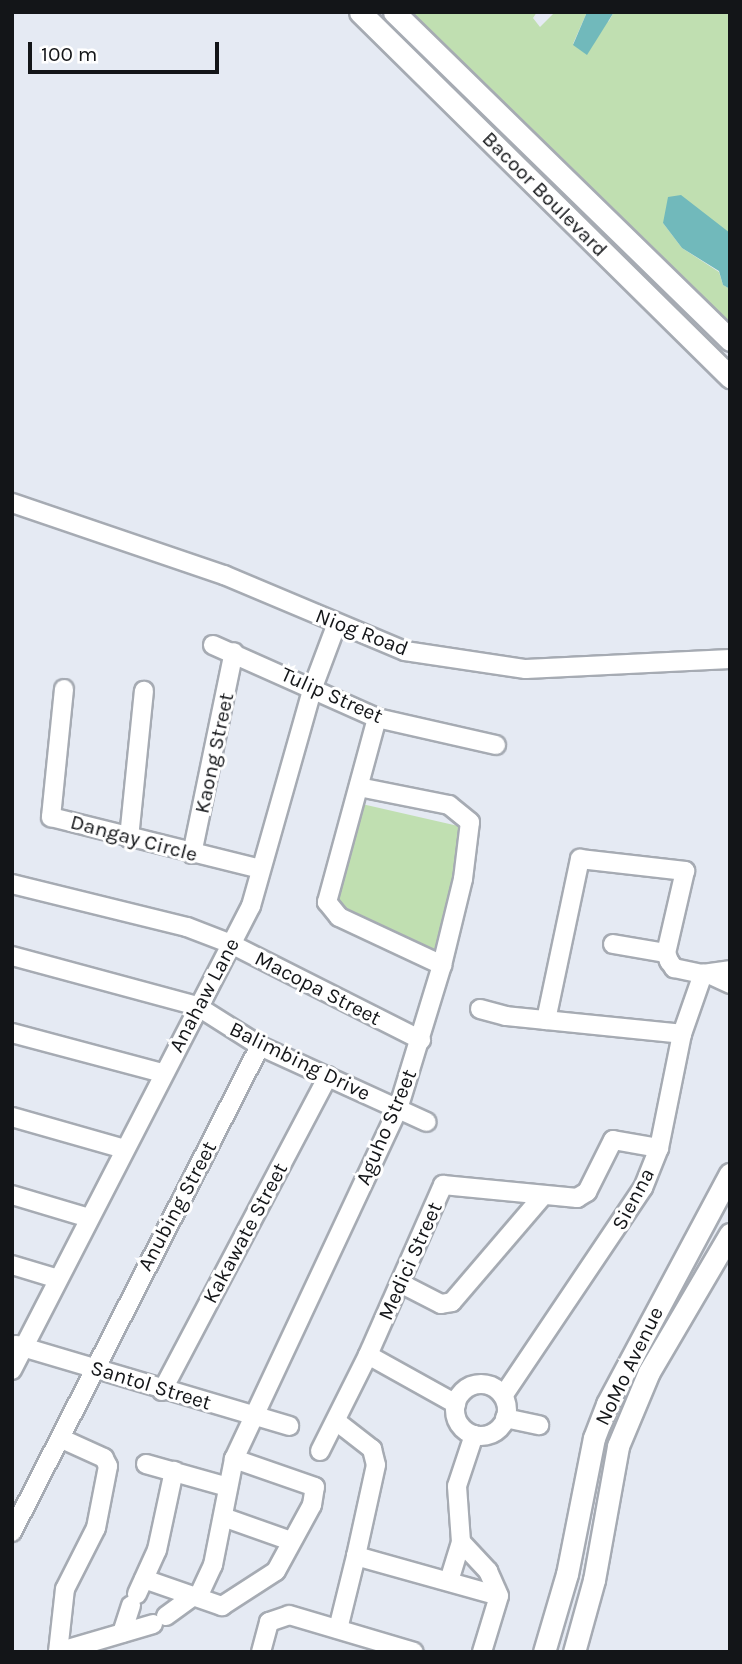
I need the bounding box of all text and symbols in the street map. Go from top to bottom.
scale bar [32,28,222,72]
text: 100 m [41,42,98,66]
street label: Bacoor Boulevard [477,126,613,262]
street label: Niog Road [312,603,412,661]
street label: Tulip Street [277,661,387,729]
street label: Kaong Street [189,690,239,816]
street label: Dangay Circle [68,809,200,867]
street label: Anahaw Lane [163,934,245,1056]
street label: Macopa Street [251,945,385,1031]
street label: Balimbing Drive [225,1016,375,1106]
street label: Aguho Street [350,1065,422,1189]
street label: Anubing Street [132,1137,222,1275]
street label: Kakawate Street [197,1158,293,1308]
street label: Sienna [606,1164,660,1234]
street label: Medici Street [373,1198,447,1324]
street label: NoMo Avenue [589,1302,669,1430]
street label: Santol Street [88,1355,214,1415]

